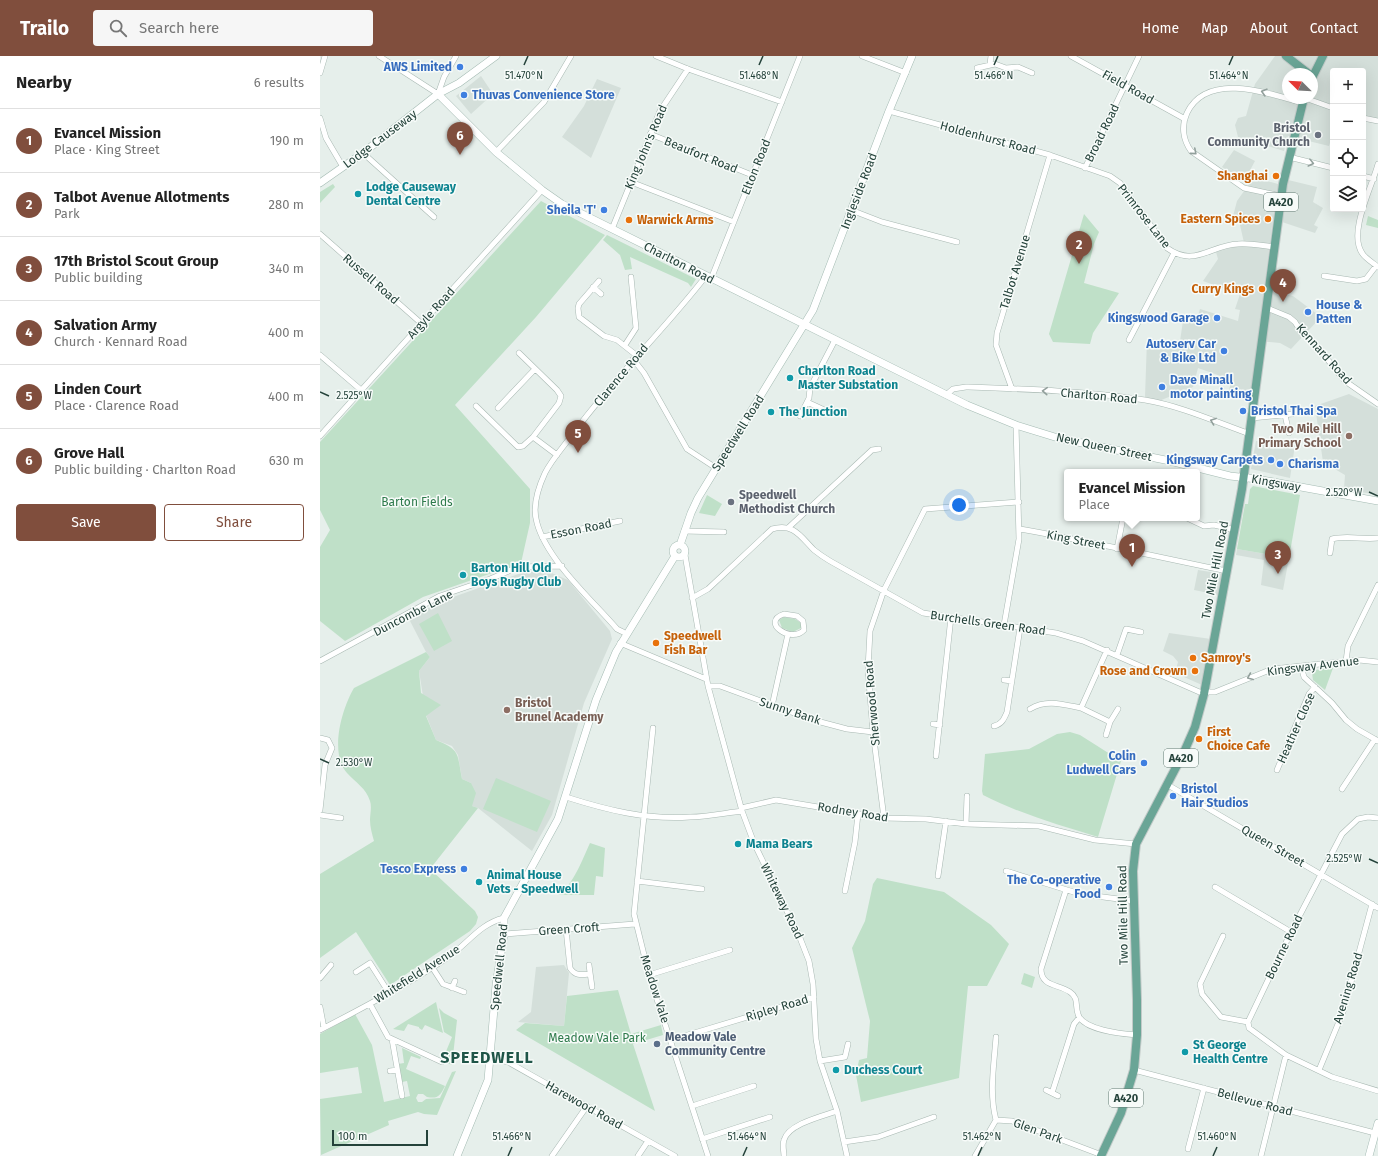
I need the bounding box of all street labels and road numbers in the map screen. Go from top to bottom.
street label: Field Road [1100,67,1156,107]
street label: Broad Road [1082,102,1122,164]
street label: King John's Road [622,103,670,191]
street label: Lodge Causeway [340,107,420,171]
street label: Holdenhurst Road [939,118,1037,158]
street label: Beaufort Road [662,134,740,176]
street label: Elton Road [738,137,774,197]
street label: Ingleside Road [838,151,880,231]
street label: Primrose Lane [1115,181,1173,251]
road number: A420 [1264,193,1298,211]
street label: Talbot Avenue [997,233,1033,311]
street label: Charlton Road [641,239,717,287]
street label: Russell Road [340,251,402,307]
street label: Argyle Road [404,284,458,342]
street label: Kennard Road [1293,321,1355,387]
street label: Clarence Road [591,341,651,409]
street label: Charlton Road [1060,386,1138,406]
street label: Speedwell Road [709,392,767,474]
street label: New Queen Street [1055,430,1154,464]
street label: Kingsway [1250,472,1302,494]
street label: Esson Road [549,516,613,542]
street label: Two Mile Hill Road [1199,520,1231,620]
street label: King Street [1045,527,1107,553]
street label: Duncombe Lane [371,587,455,639]
street label: Burchells Green Road [929,608,1047,638]
street label: Kingsway Avenue [1266,653,1360,679]
street label: Sherwood Road [861,660,883,746]
street label: Heather Close [1274,690,1318,766]
street label: Sunny Bank [758,695,823,728]
road number: A420 [1164,749,1198,767]
street label: Rodney Road [817,799,889,825]
street label: Queen Street [1239,822,1308,870]
street label: Whiteway Road [758,861,806,941]
street label: Two Mile Hill Road [1115,865,1131,965]
street label: Bourne Road [1262,912,1306,982]
street label: Green Croft [538,920,601,938]
street label: Speedwell Road [487,923,511,1011]
street label: Whitefield Avenue [372,942,462,1006]
street label: Avening Road [1331,951,1365,1025]
street label: Meadow Vale [637,953,673,1025]
street label: Ripley Road [744,992,810,1024]
street label: Harewood Road [543,1078,625,1132]
street label: Bellevue Road [1216,1085,1294,1119]
road number: A420 [1109,1089,1143,1107]
street label: Glen Park [1011,1116,1065,1147]

